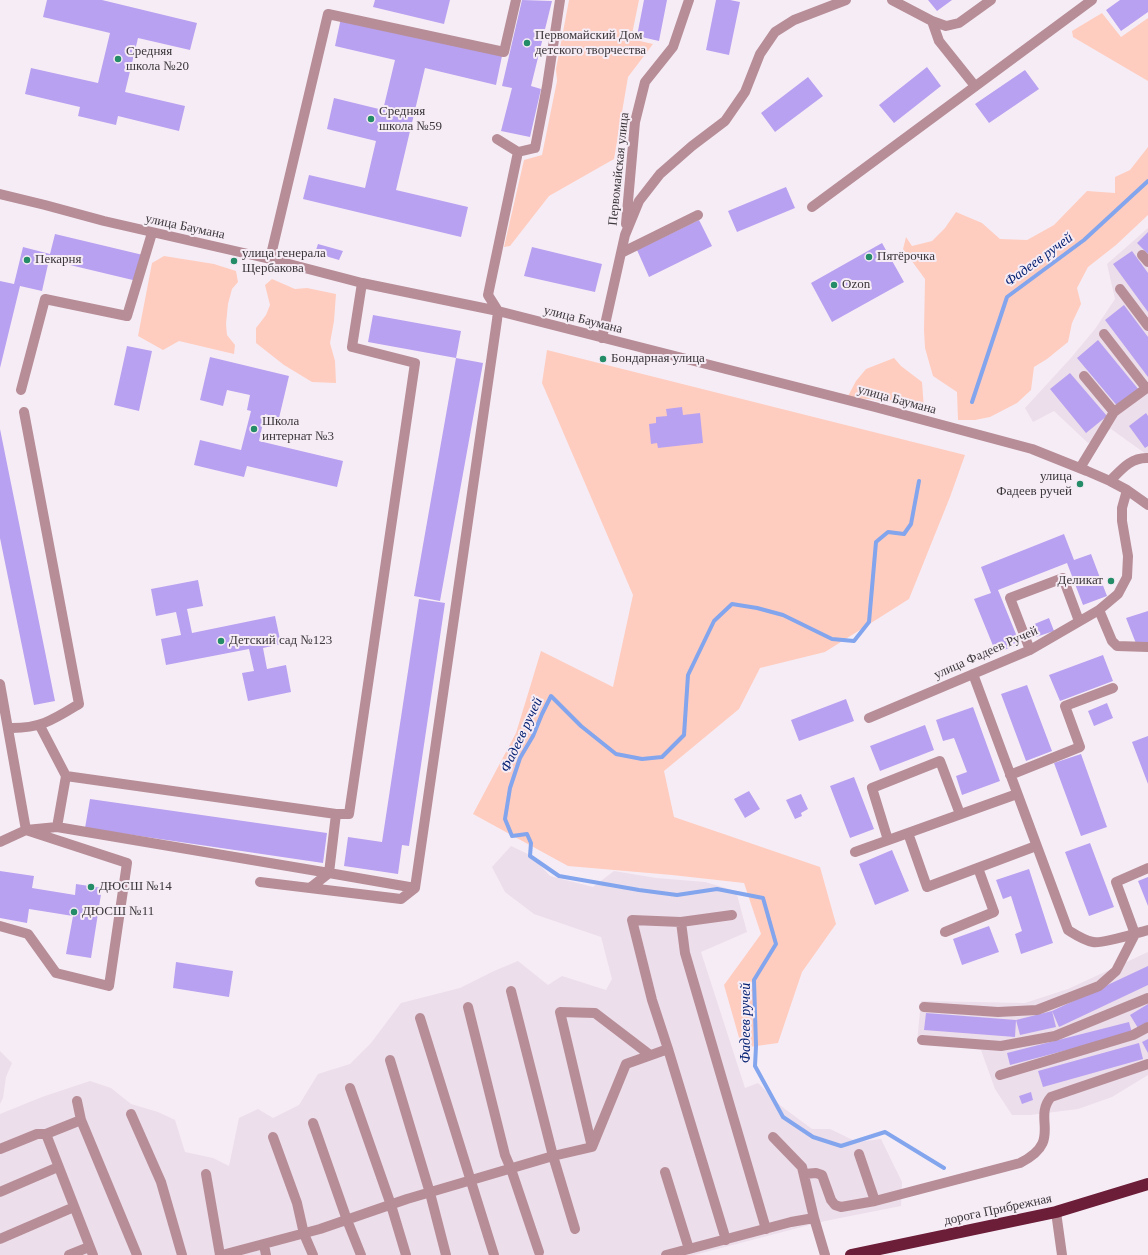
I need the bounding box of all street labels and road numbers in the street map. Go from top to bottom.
street label: Первомайская улица [605,112,633,226]
street label: улица Баумана [144,211,226,243]
street label: улица Баумана [542,303,624,337]
street label: улица Баумана [856,382,938,418]
street label: улица Фадеев Ручей [932,623,1040,683]
street label: дорога Прибрежная [943,1191,1053,1229]

